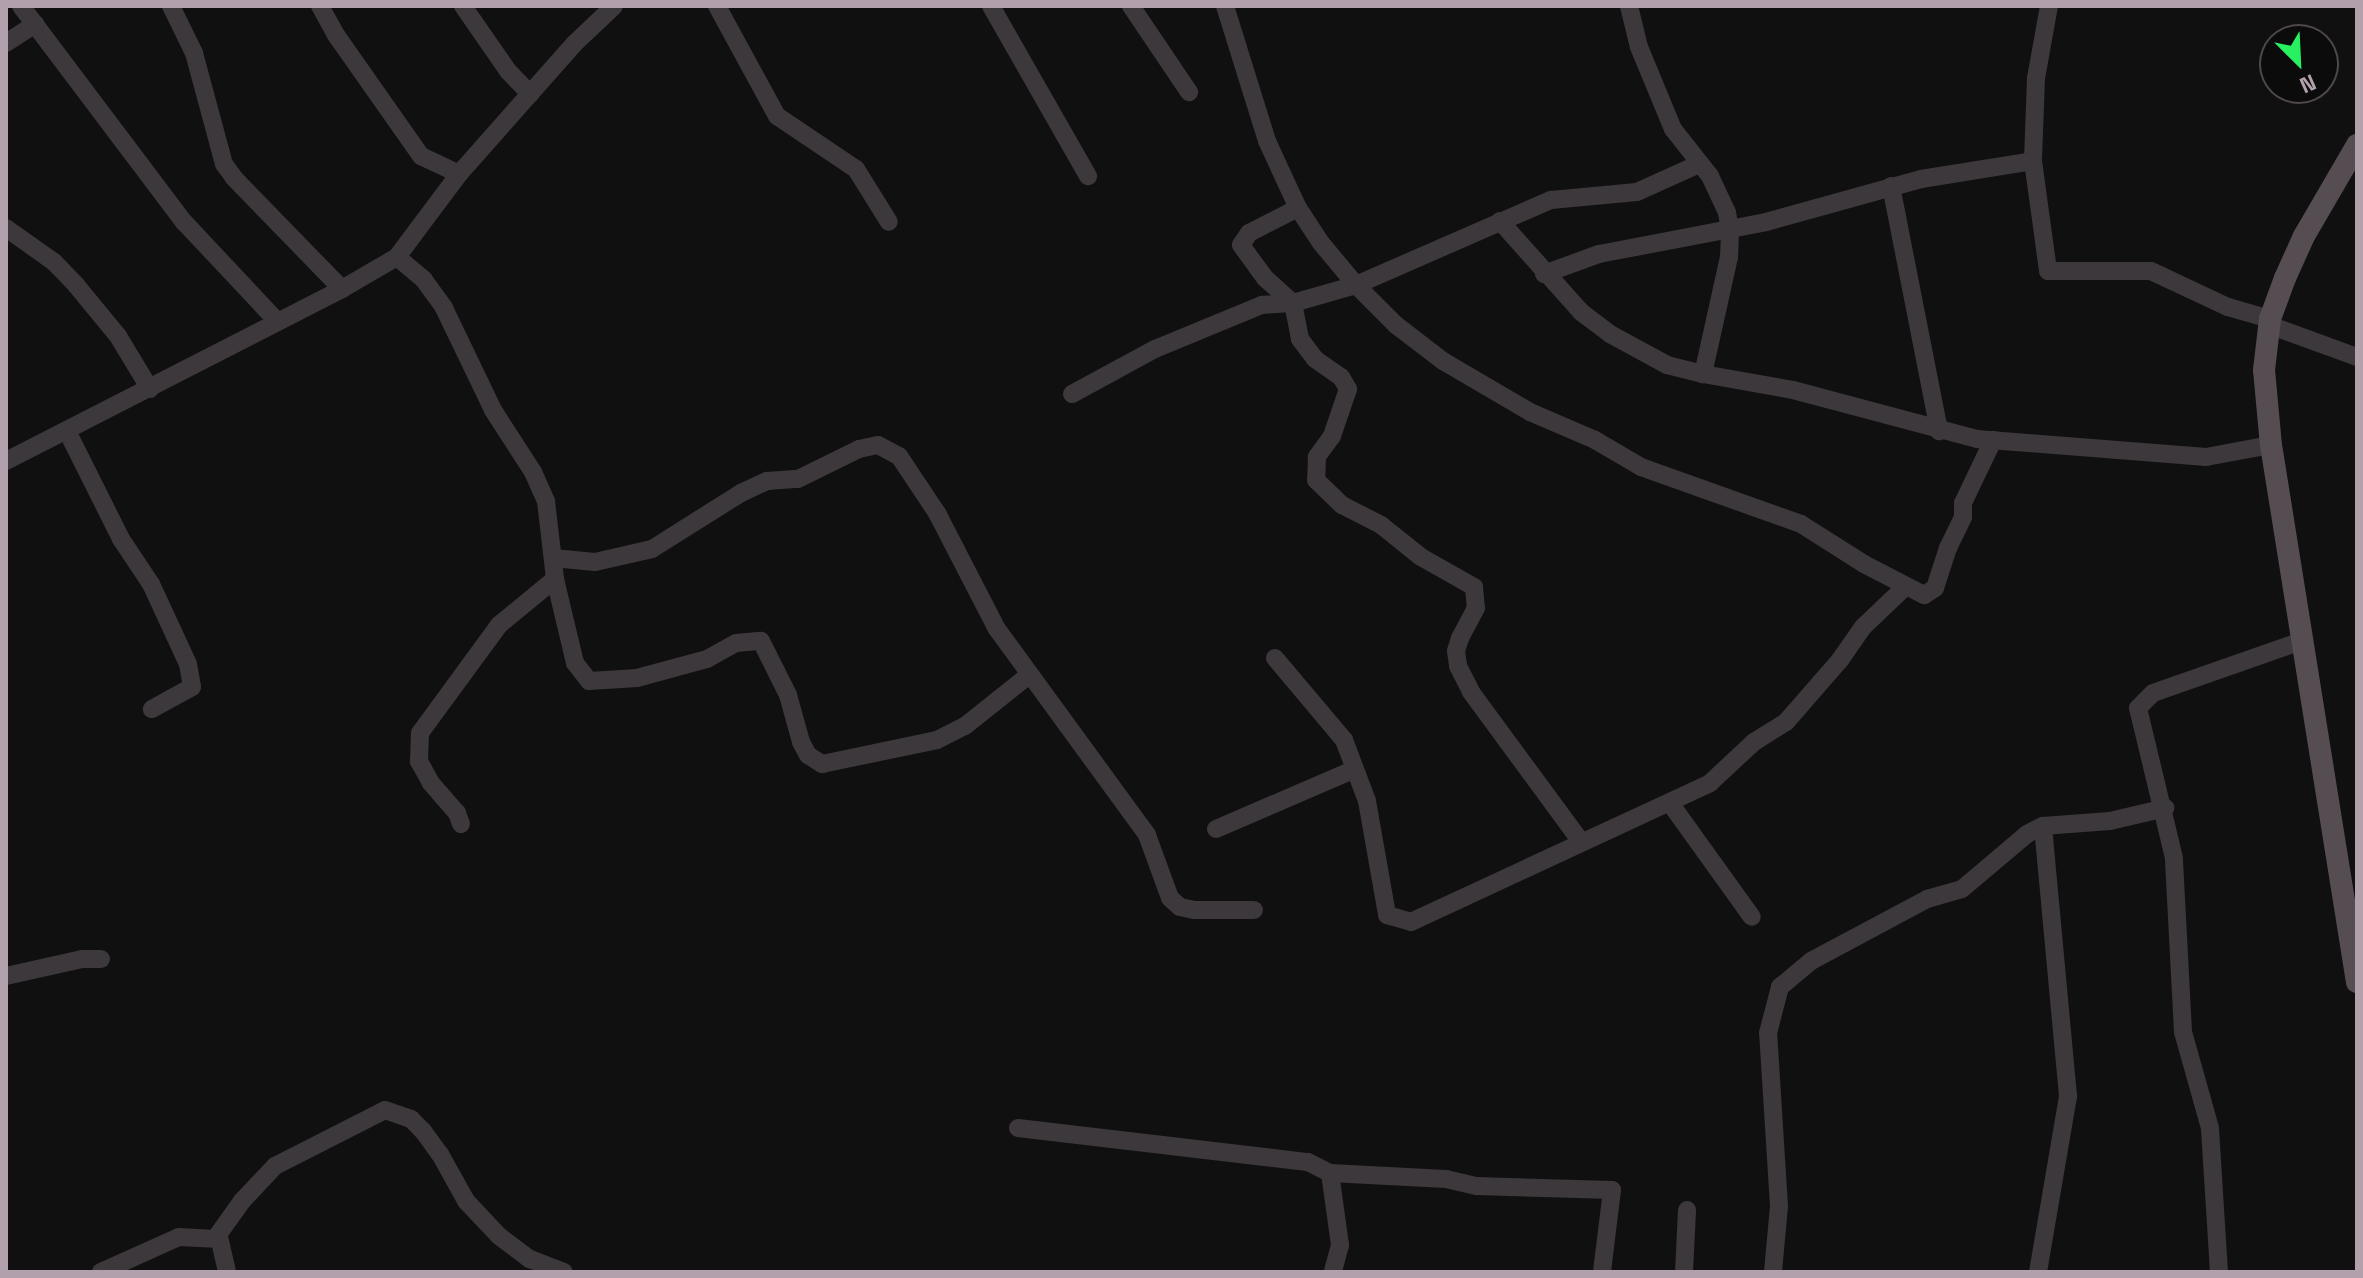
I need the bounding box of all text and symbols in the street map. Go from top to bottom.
north arrow [2259,24,2339,104]
text: N [2296,68,2320,100]

